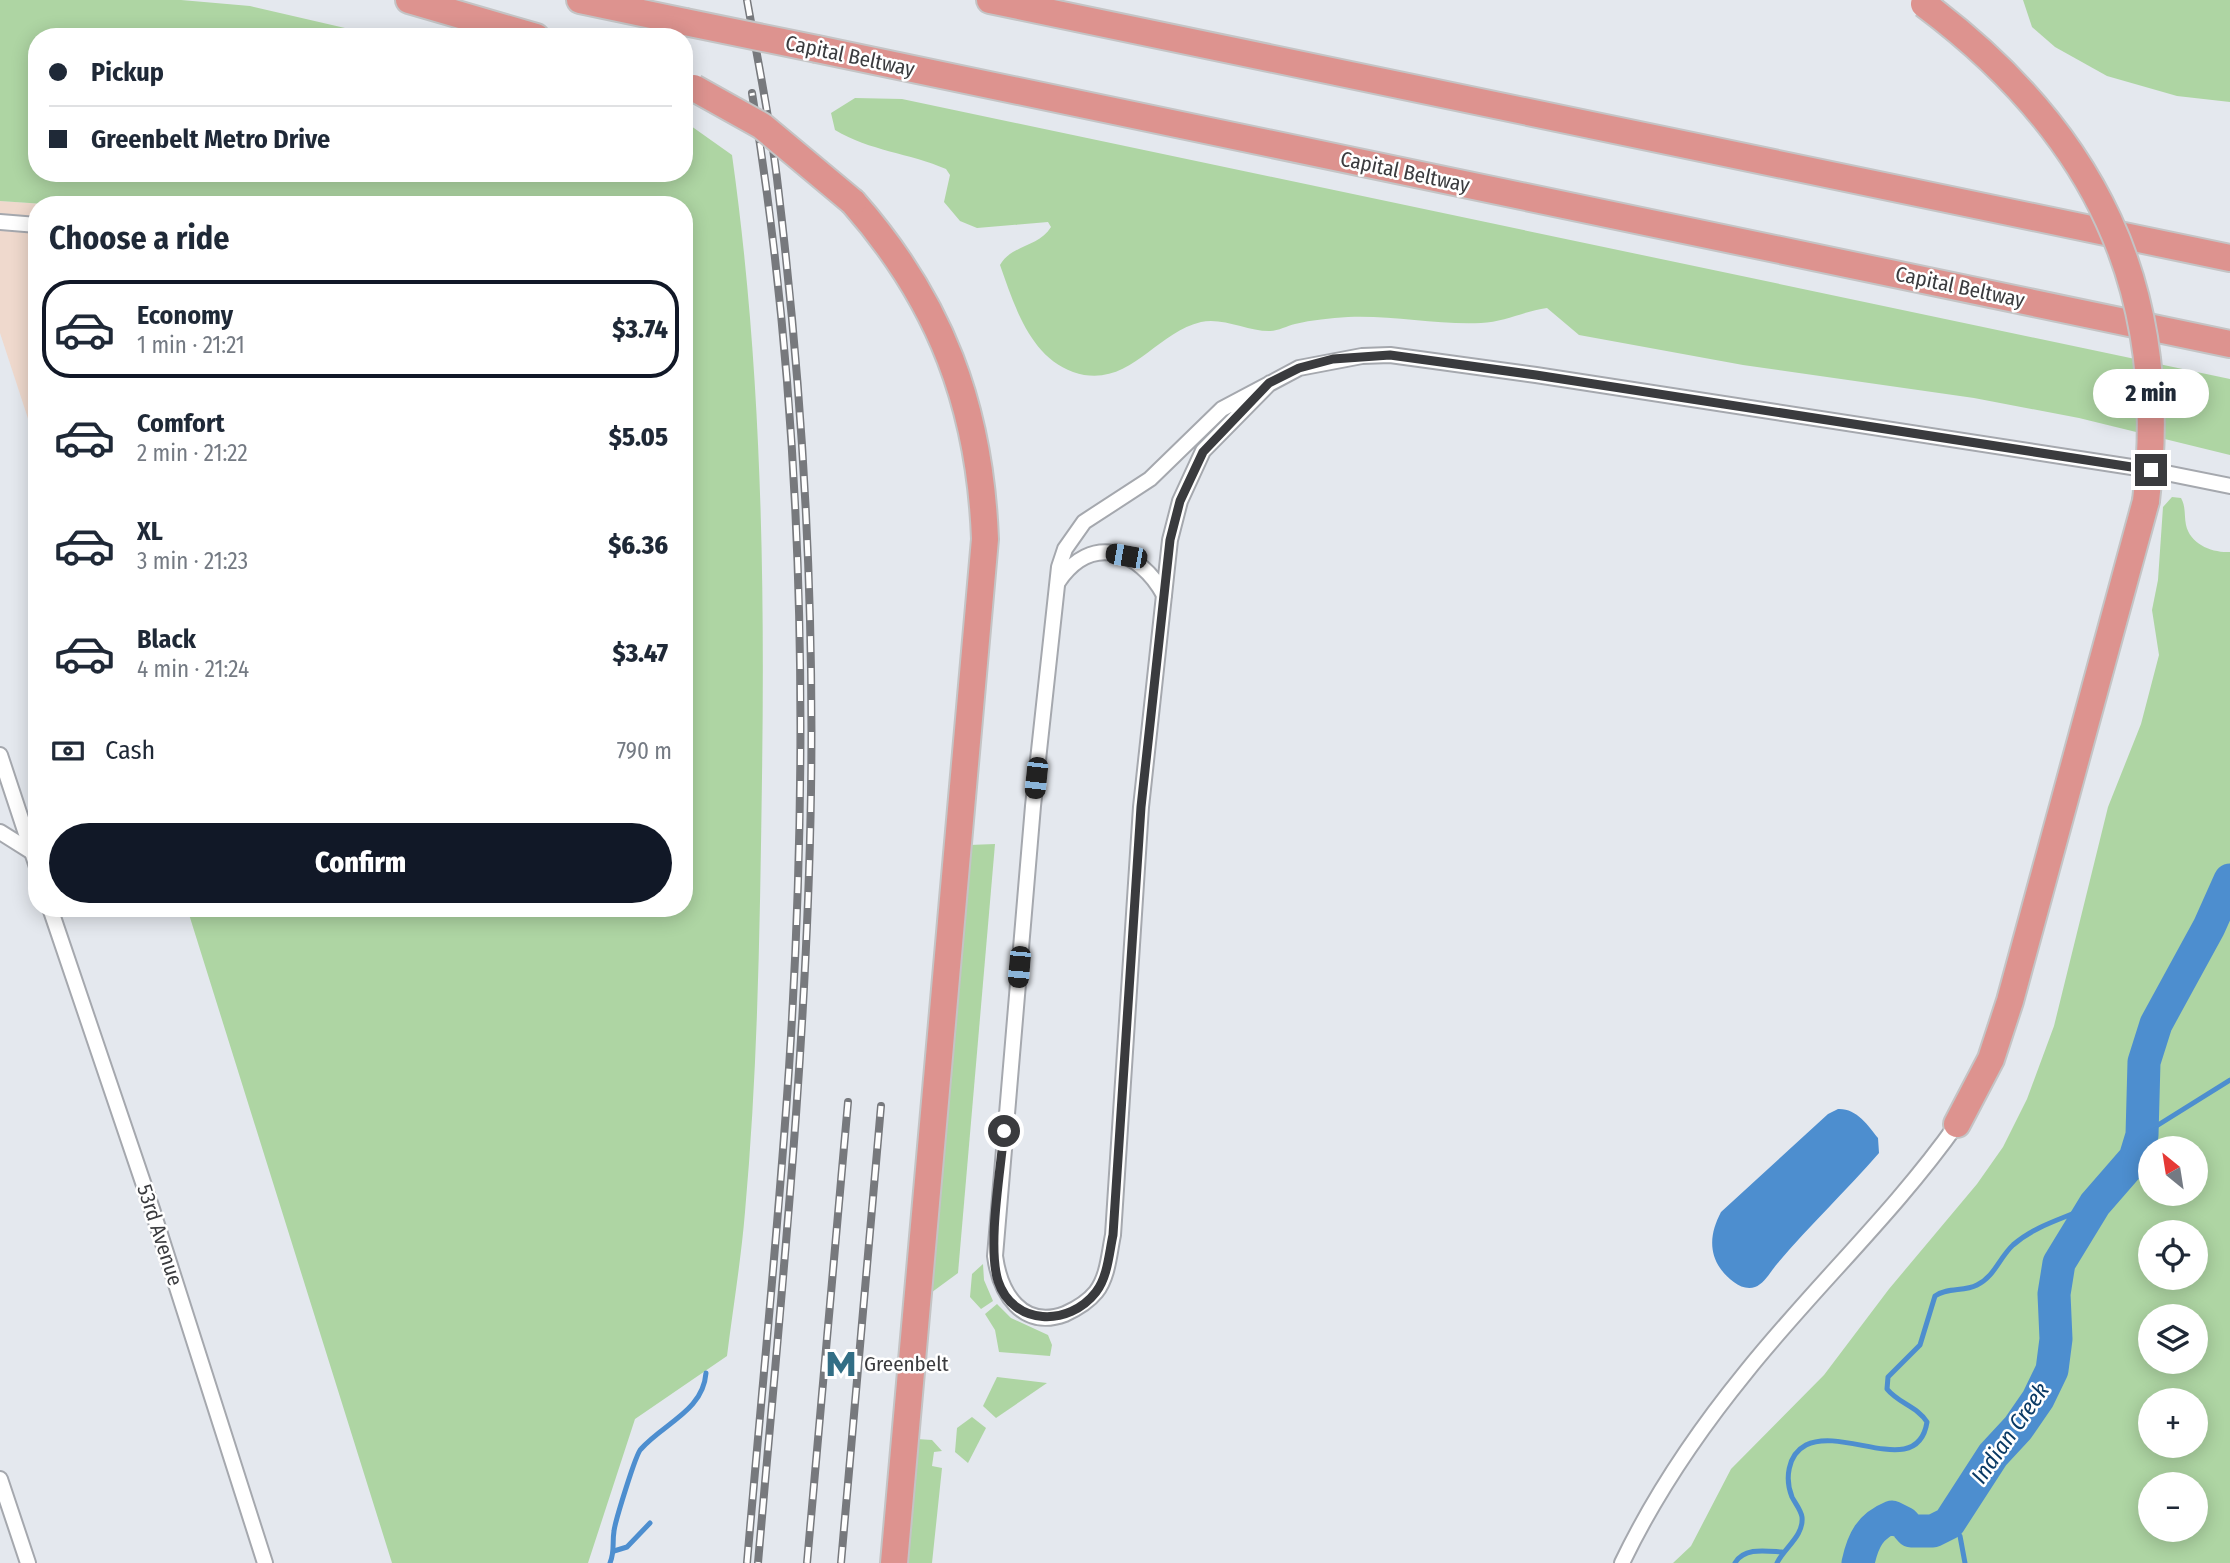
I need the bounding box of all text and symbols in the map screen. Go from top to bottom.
street label: Capital Beltway [783,30,918,83]
text: Pickup [91,57,164,88]
text: Greenbelt Metro Drive [91,124,330,155]
street label: Capital Beltway [1338,146,1473,199]
text: Choose a ride [49,219,230,257]
street label: Capital Beltway [1893,261,2028,314]
icon: car [53,298,116,361]
text: Economy [137,300,233,331]
text: $3.74 [612,314,668,345]
text: 1 min · 21:21 [137,331,245,359]
callout: 2 min [2093,368,2209,418]
text: 2 min [2126,379,2176,407]
icon: car [53,406,116,469]
text: Comfort [137,408,225,439]
text: $5.05 [609,422,668,453]
text: 2 min · 21:22 [137,439,248,467]
route end [2135,454,2167,486]
icon: car [53,514,116,577]
text: XL [137,516,163,547]
text: $6.36 [608,530,668,561]
car [1104,542,1149,570]
text: 3 min · 21:23 [137,547,248,575]
icon: car [53,622,116,685]
text: Black [137,624,196,655]
text: $3.47 [613,638,668,669]
text: 4 min · 21:24 [137,655,249,683]
icon: cash [49,732,87,770]
text: Cash [105,735,155,766]
text: 790 m [617,737,672,765]
car [1024,756,1049,800]
button: Confirm [49,823,672,903]
car [1007,945,1032,989]
route start [988,1115,1020,1147]
north arrow [2138,1136,2208,1206]
map controls [2138,1136,2208,1542]
street label: 53rd Avenue [131,1181,189,1289]
button: locate [2138,1220,2208,1290]
button: layers [2138,1304,2208,1374]
metro station icon: Greenbelt [824,1347,858,1381]
place label: Greenbelt [864,1351,949,1377]
water label: Indian Creek [1965,1377,2055,1489]
button: + [2138,1388,2208,1458]
button: − [2138,1472,2208,1542]

